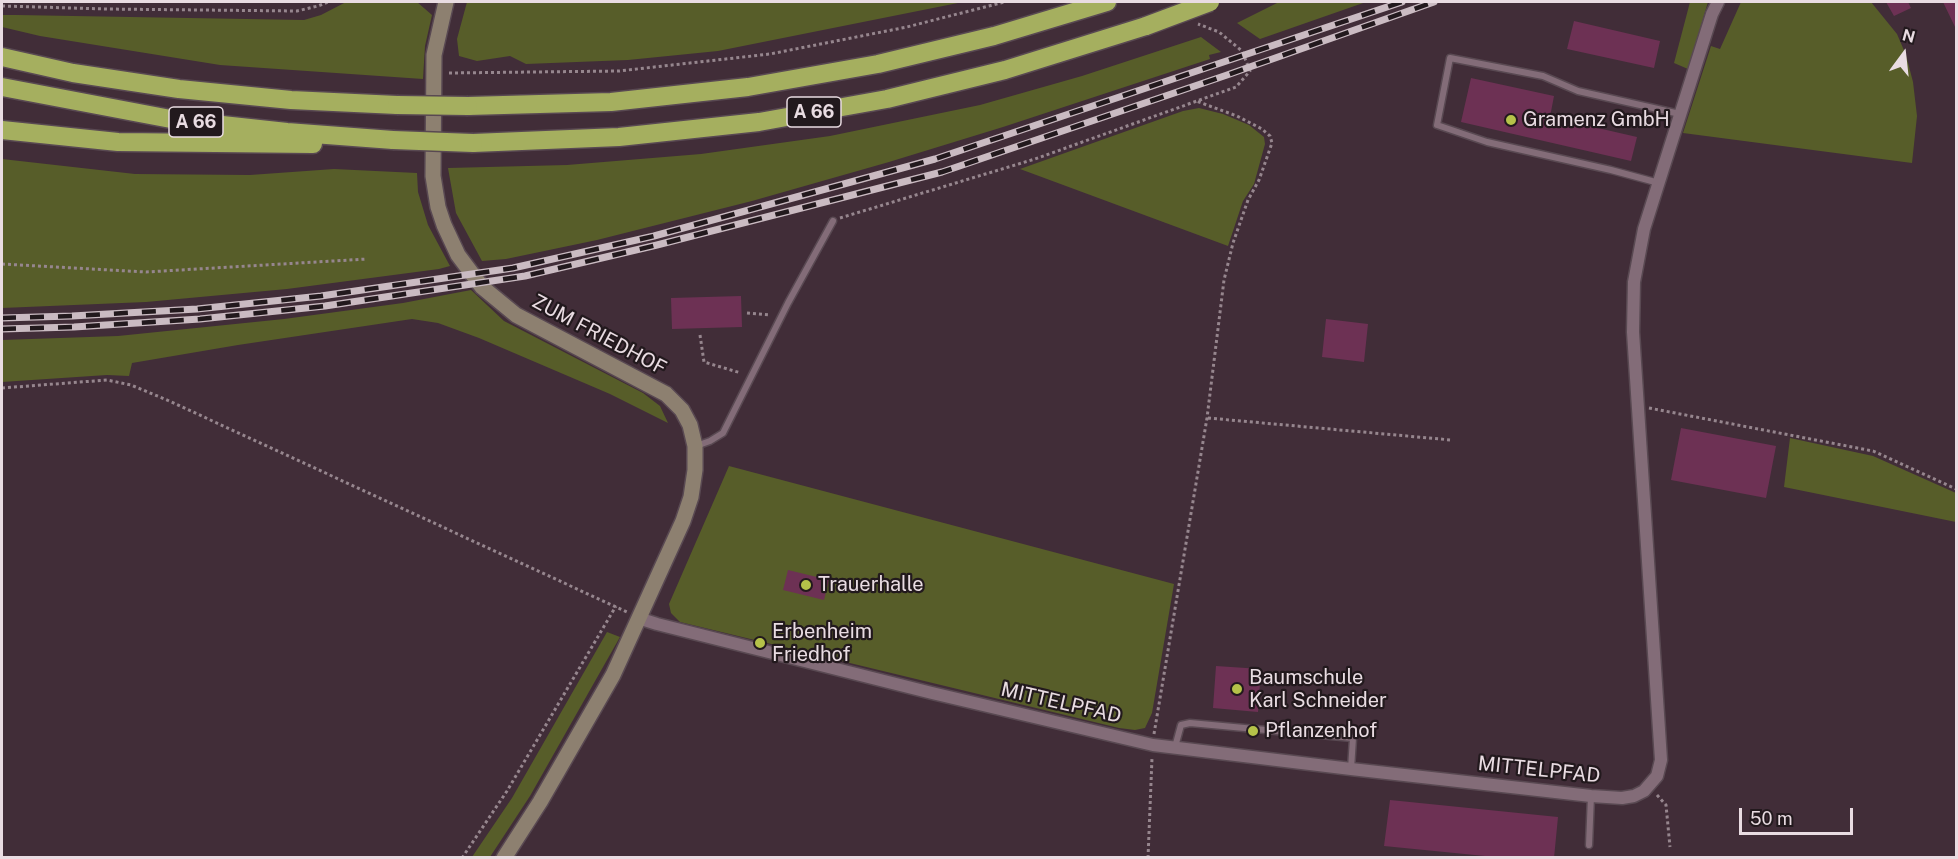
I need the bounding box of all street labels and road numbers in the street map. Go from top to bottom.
road number: A 66 [787,97,841,127]
road number: A 66 [169,107,223,137]
street label: ZUM FRIEDHOF [528,290,670,380]
street label: MITTELPFAD [998,677,1124,729]
street label: MITTELPFAD [1477,752,1601,788]

